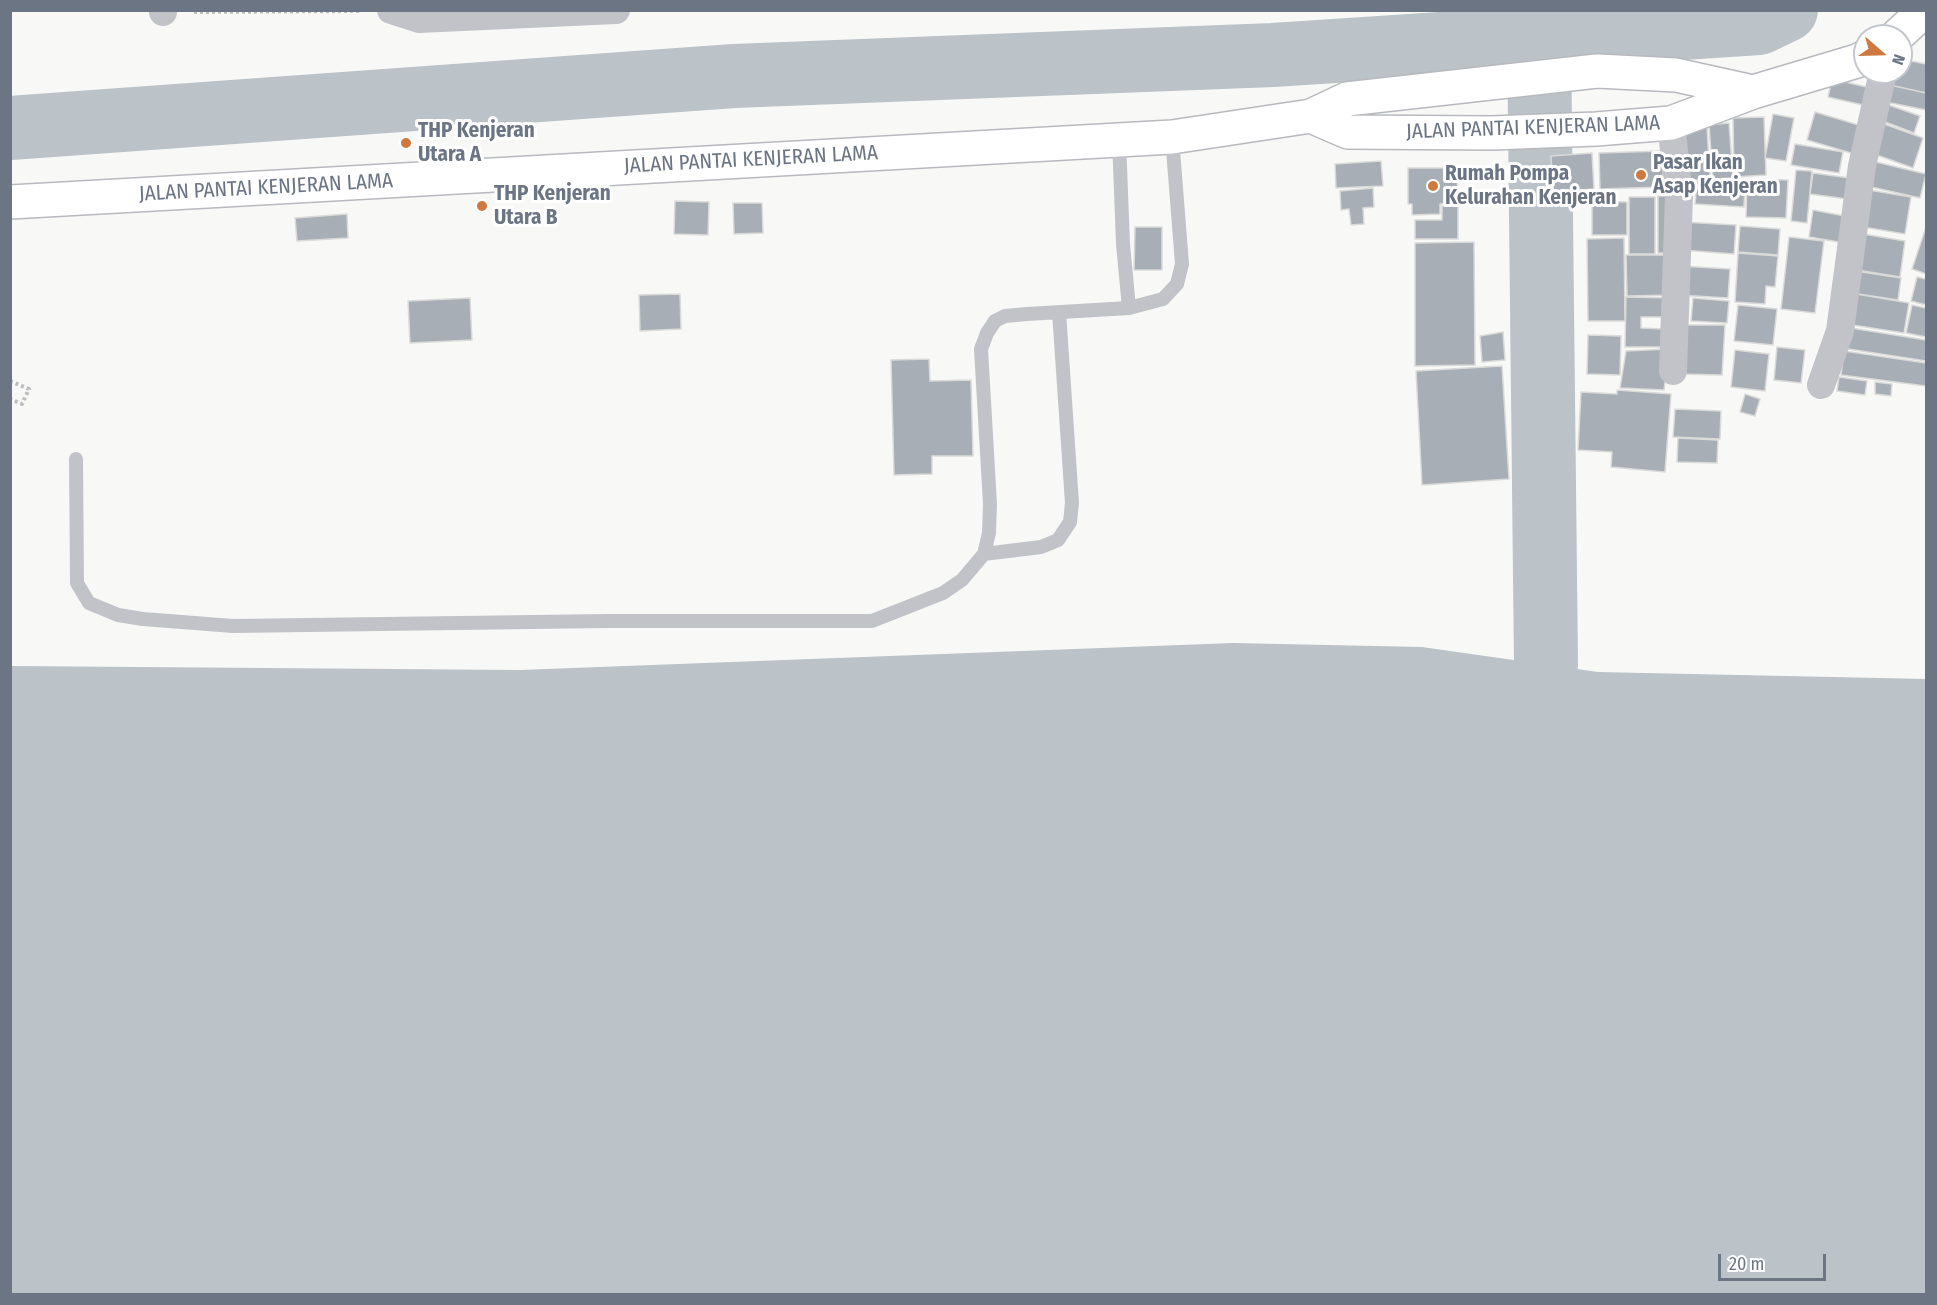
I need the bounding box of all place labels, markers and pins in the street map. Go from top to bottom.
place label: THP Kenjeran Utara A [418,118,535,168]
marker: THP Kenjeran Utara A [399,136,413,150]
place label: Pasar Ikan Asap Kenjeran [1653,150,1778,200]
place label: Rumah Pompa Kelurahan Kenjeran [1445,161,1617,211]
marker: Pasar Ikan Asap Kenjeran [1634,168,1648,182]
marker: Rumah Pompa Kelurahan Kenjeran [1426,179,1440,193]
place label: THP Kenjeran Utara B [494,181,611,231]
marker: THP Kenjeran Utara B [475,199,489,213]

